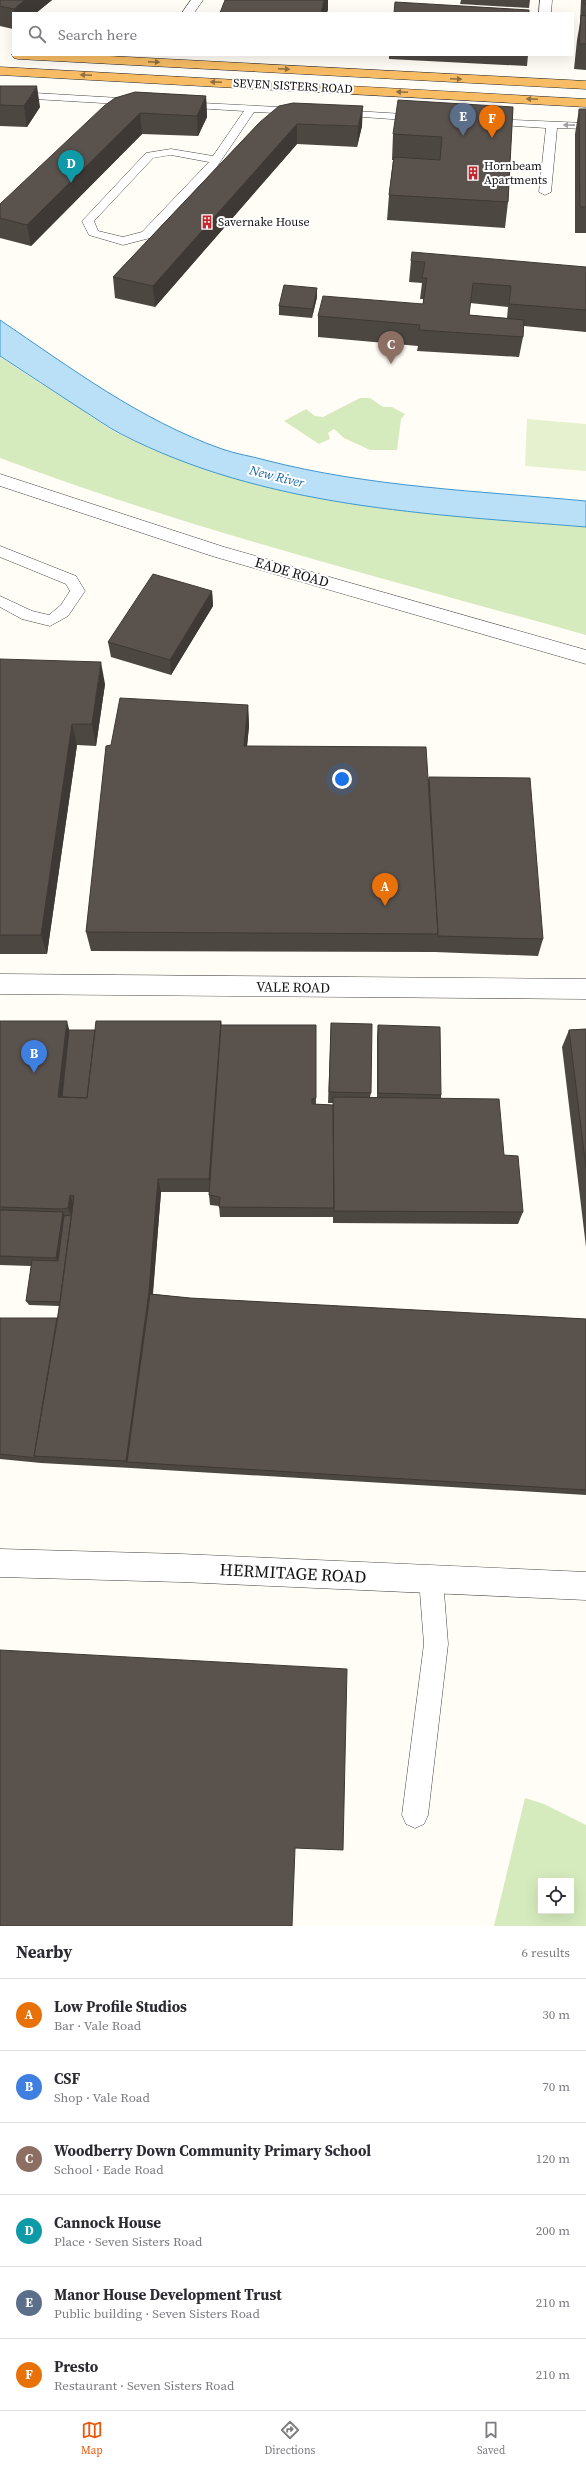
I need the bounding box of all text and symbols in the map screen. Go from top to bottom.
search box [12,12,574,56]
icon: search [26,23,48,45]
text: Search here [58,24,137,45]
one-way arrow [148,59,160,66]
one-way arrow [278,66,290,73]
one-way arrow [80,72,92,79]
street label: SEVEN SISTERS ROAD [233,75,353,97]
one-way arrow [450,75,462,82]
one-way arrow [210,79,222,86]
one-way arrow [396,89,408,96]
one-way arrow [526,96,538,103]
pin: E [450,103,476,136]
pin: F [479,105,505,138]
one-way arrow [563,122,575,129]
pin: D [58,150,84,183]
place label: Hornbeam Apartments [484,158,547,188]
building icon: Hornbeam Apartments [465,165,481,181]
building icon: Savernake House [199,214,215,230]
place label: Savernake House [218,214,310,230]
pin: C [378,331,404,364]
water label: New River [247,461,307,492]
street label: EADE ROAD [253,552,331,592]
your location [332,769,352,789]
pin: A [372,873,398,906]
street label: VALE ROAD [256,976,330,998]
pin: B [21,1040,47,1073]
street label: HERMITAGE ROAD [219,1557,367,1589]
map controls [538,1878,574,1914]
button: locate [538,1878,574,1914]
text: Nearby [16,1940,72,1964]
text: 6 results [522,1944,570,1961]
text: Low Profile Studios [54,1996,187,2017]
text: A [25,2006,33,2023]
text: 30 m [542,2006,570,2023]
text: Bar · Vale Road [54,2017,141,2034]
text: CSF [54,2068,80,2089]
text: B [25,2078,33,2095]
text: 70 m [542,2078,570,2095]
text: Shop · Vale Road [54,2089,150,2106]
text: Woodberry Down Community Primary School [54,2140,371,2161]
text: C [25,2150,33,2167]
text: 120 m [536,2150,570,2167]
text: School · Eade Road [54,2161,164,2178]
text: Cannock House [54,2212,161,2233]
text: D [24,2222,34,2239]
text: 200 m [536,2222,570,2239]
text: Place · Seven Sisters Road [54,2233,202,2250]
text: Manor House Development Trust [54,2284,282,2305]
text: E [25,2294,33,2311]
text: 210 m [536,2294,570,2311]
text: Public building · Seven Sisters Road [54,2305,260,2322]
text: Presto [54,2356,98,2377]
text: F [25,2366,33,2383]
text: 210 m [536,2366,570,2383]
text: Restaurant · Seven Sisters Road [54,2377,234,2394]
tab: Map [81,2419,103,2458]
tab: Directions [264,2419,315,2458]
tab: Saved [477,2419,505,2458]

